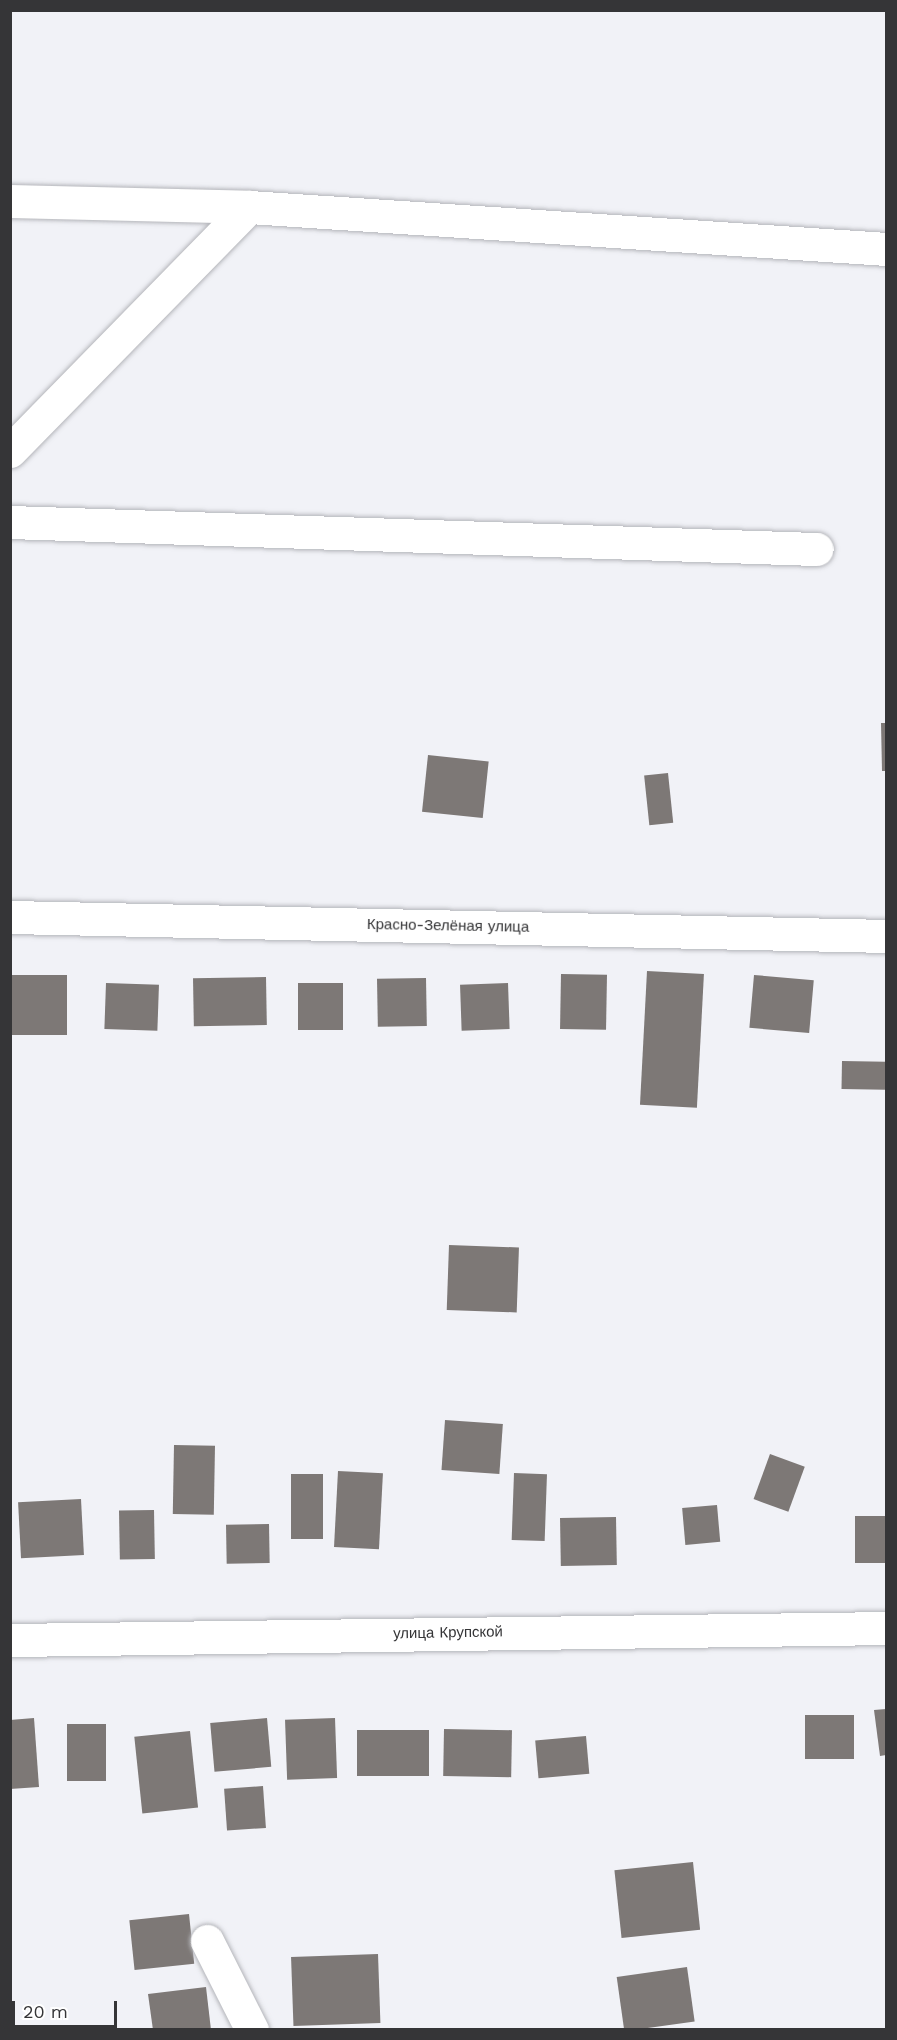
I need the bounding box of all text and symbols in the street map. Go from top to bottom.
street label: Красно-Зелёная улица [367,916,529,936]
street label: улица Крупской [393,1623,503,1643]
scale bar [15,1989,120,2027]
text: 20 m [23,2001,68,2022]

